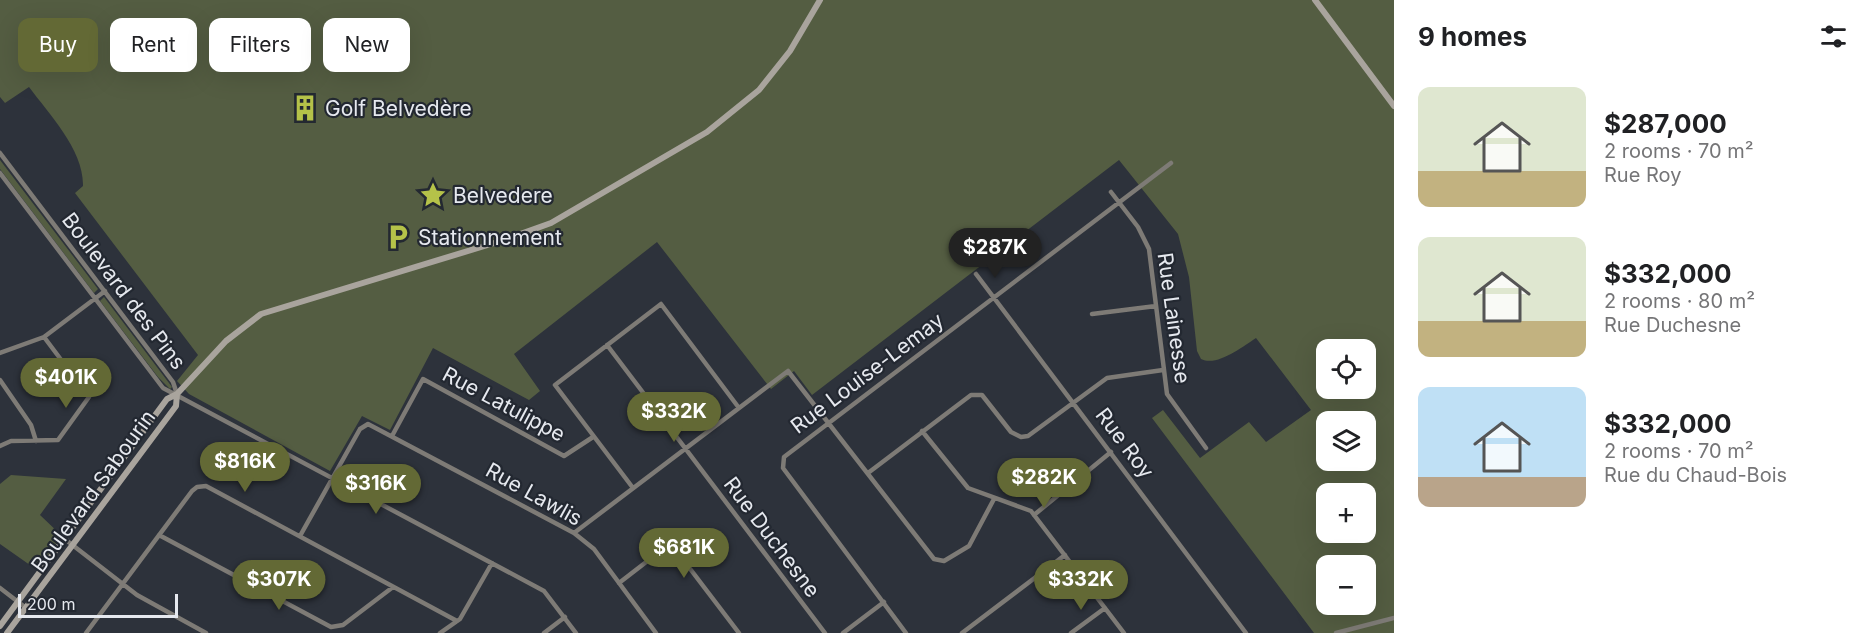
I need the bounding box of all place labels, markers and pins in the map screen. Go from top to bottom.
building icon: Golf Belvedère [290,93,320,123]
place label: Golf Belvedère [325,96,472,121]
place icon: Belvedere [418,180,448,210]
place label: Belvedere [453,183,553,208]
parking icon: Stationnement [383,222,413,252]
place label: Stationnement [418,225,562,250]
pin: $287K [953,228,1037,279]
pin: $401K [24,358,108,409]
pin: $332K [632,392,716,443]
pin: $816K [203,442,287,493]
pin: $282K [1002,458,1086,509]
pin: $316K [334,464,418,515]
pin: $681K [642,528,726,579]
pin: $307K [237,560,321,611]
pin: $332K [1039,560,1123,611]

